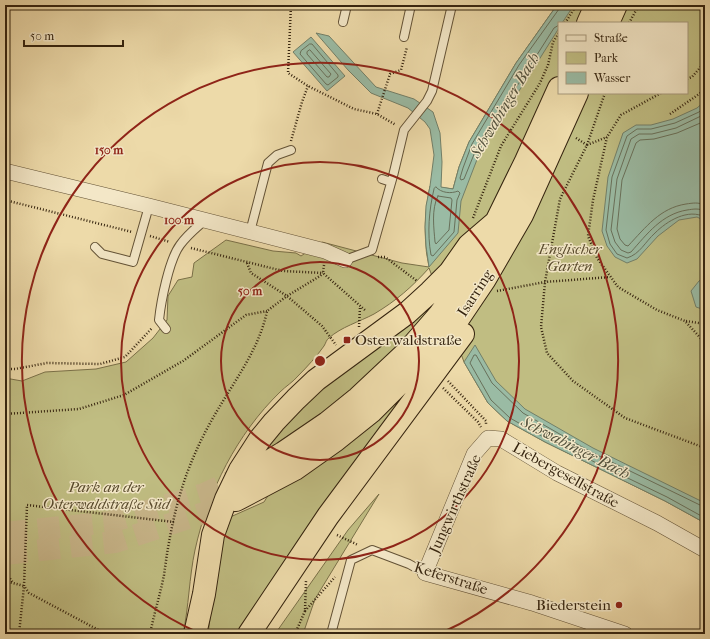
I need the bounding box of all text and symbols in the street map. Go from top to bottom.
scale bar [24,22,123,48]
legend [558,22,688,94]
text: 50 m [30,29,54,43]
text: Straße [594,31,628,45]
water label: Schwabinger Bach [465,49,543,162]
text: Park [594,51,619,65]
text: Wasser [593,71,631,85]
text: 150 m [95,143,124,157]
text: 100 m [164,213,195,227]
park label: Englischer Garten [538,240,603,275]
street label: Isarring [453,265,497,320]
text: 50 m [238,284,263,298]
place label: Osterwaldstraße [355,331,462,349]
marker: Osterwaldstraße [342,335,352,345]
centre of rings [313,354,327,368]
water label: Schwabinger Bach [517,411,633,483]
street label: Liebergesellstraße [510,438,623,512]
street label: Jungwirthstraße [425,451,485,557]
park label: Park an der Osterwaldstraße Süd [42,478,172,513]
street label: Keferstraße [412,558,491,599]
place label: Biederstein [536,596,611,614]
marker: Biederstein [614,600,624,610]

